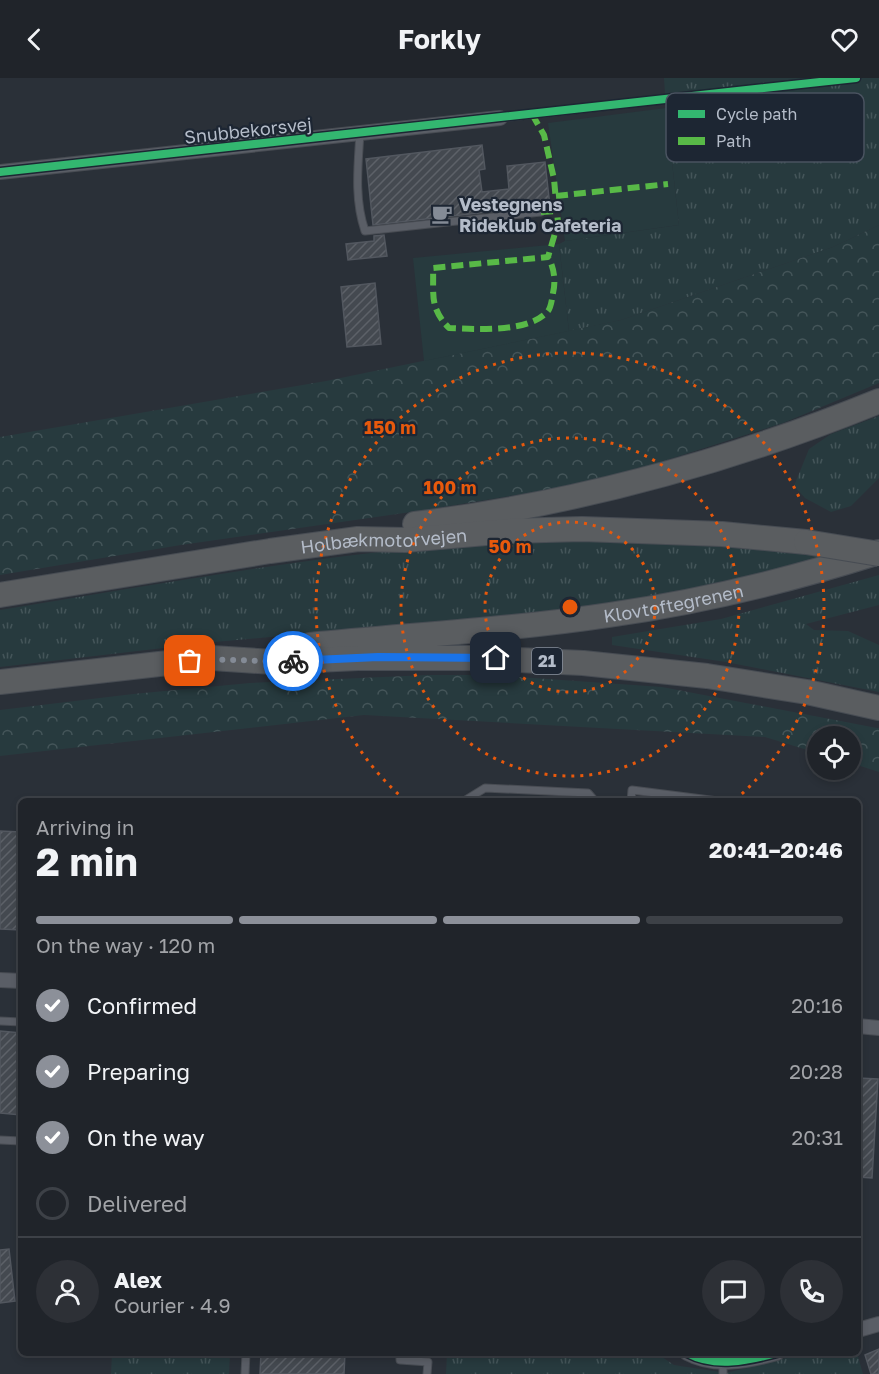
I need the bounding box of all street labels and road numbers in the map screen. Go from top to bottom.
street label: Snubbekorsvej [183,112,313,148]
street label: Holbækmotorvejen [299,524,468,558]
street label: Klovtoftegrenen [602,579,746,627]
road number: 21 [532,648,562,674]

